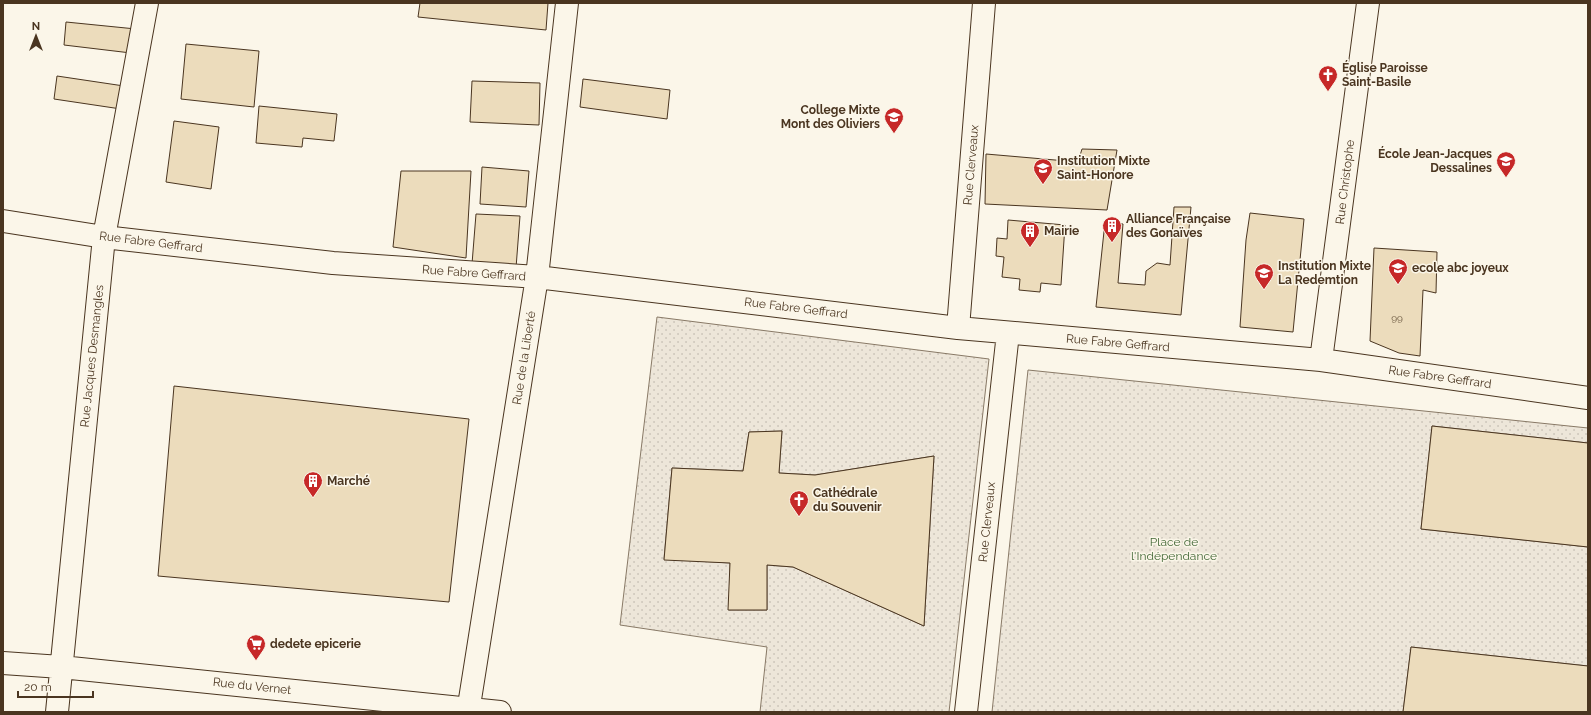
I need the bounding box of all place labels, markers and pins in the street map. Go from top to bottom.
place label: Église Paroisse Saint-Basile [1342,60,1428,89]
church icon: Église Paroisse Saint-Basile [1317,64,1339,92]
place label: College Mixte Mont des Oliviers [781,103,880,131]
school or university icon: College Mixte Mont des Oliviers [883,106,905,134]
place label: École Jean-Jacques Dessalines [1378,146,1492,175]
school or university icon: École Jean-Jacques Dessalines [1495,150,1517,178]
place label: Institution Mixte Saint-Honore [1057,154,1150,182]
school or university icon: Institution Mixte Saint-Honore [1032,157,1054,185]
place label: Alliance Française des Gonaïves [1126,212,1231,240]
building icon: Alliance Française des Gonaïves [1101,215,1123,243]
building icon: Mairie [1019,220,1041,248]
place label: Mairie [1044,224,1079,238]
school or university icon: ecole abc joyeux [1387,257,1409,285]
place label: Institution Mixte La Redemtion [1278,259,1371,287]
place label: ecole abc joyeux [1412,261,1509,275]
school or university icon: Institution Mixte La Redemtion [1253,262,1275,290]
building icon: Marché [302,470,324,498]
place label: Marché [327,474,370,488]
place label: Cathédrale du Souvenir [813,486,882,514]
church icon: Cathédrale du Souvenir [788,489,810,517]
supermarket icon: dedete epicerie [245,633,267,661]
place label: dedete epicerie [270,637,361,651]

